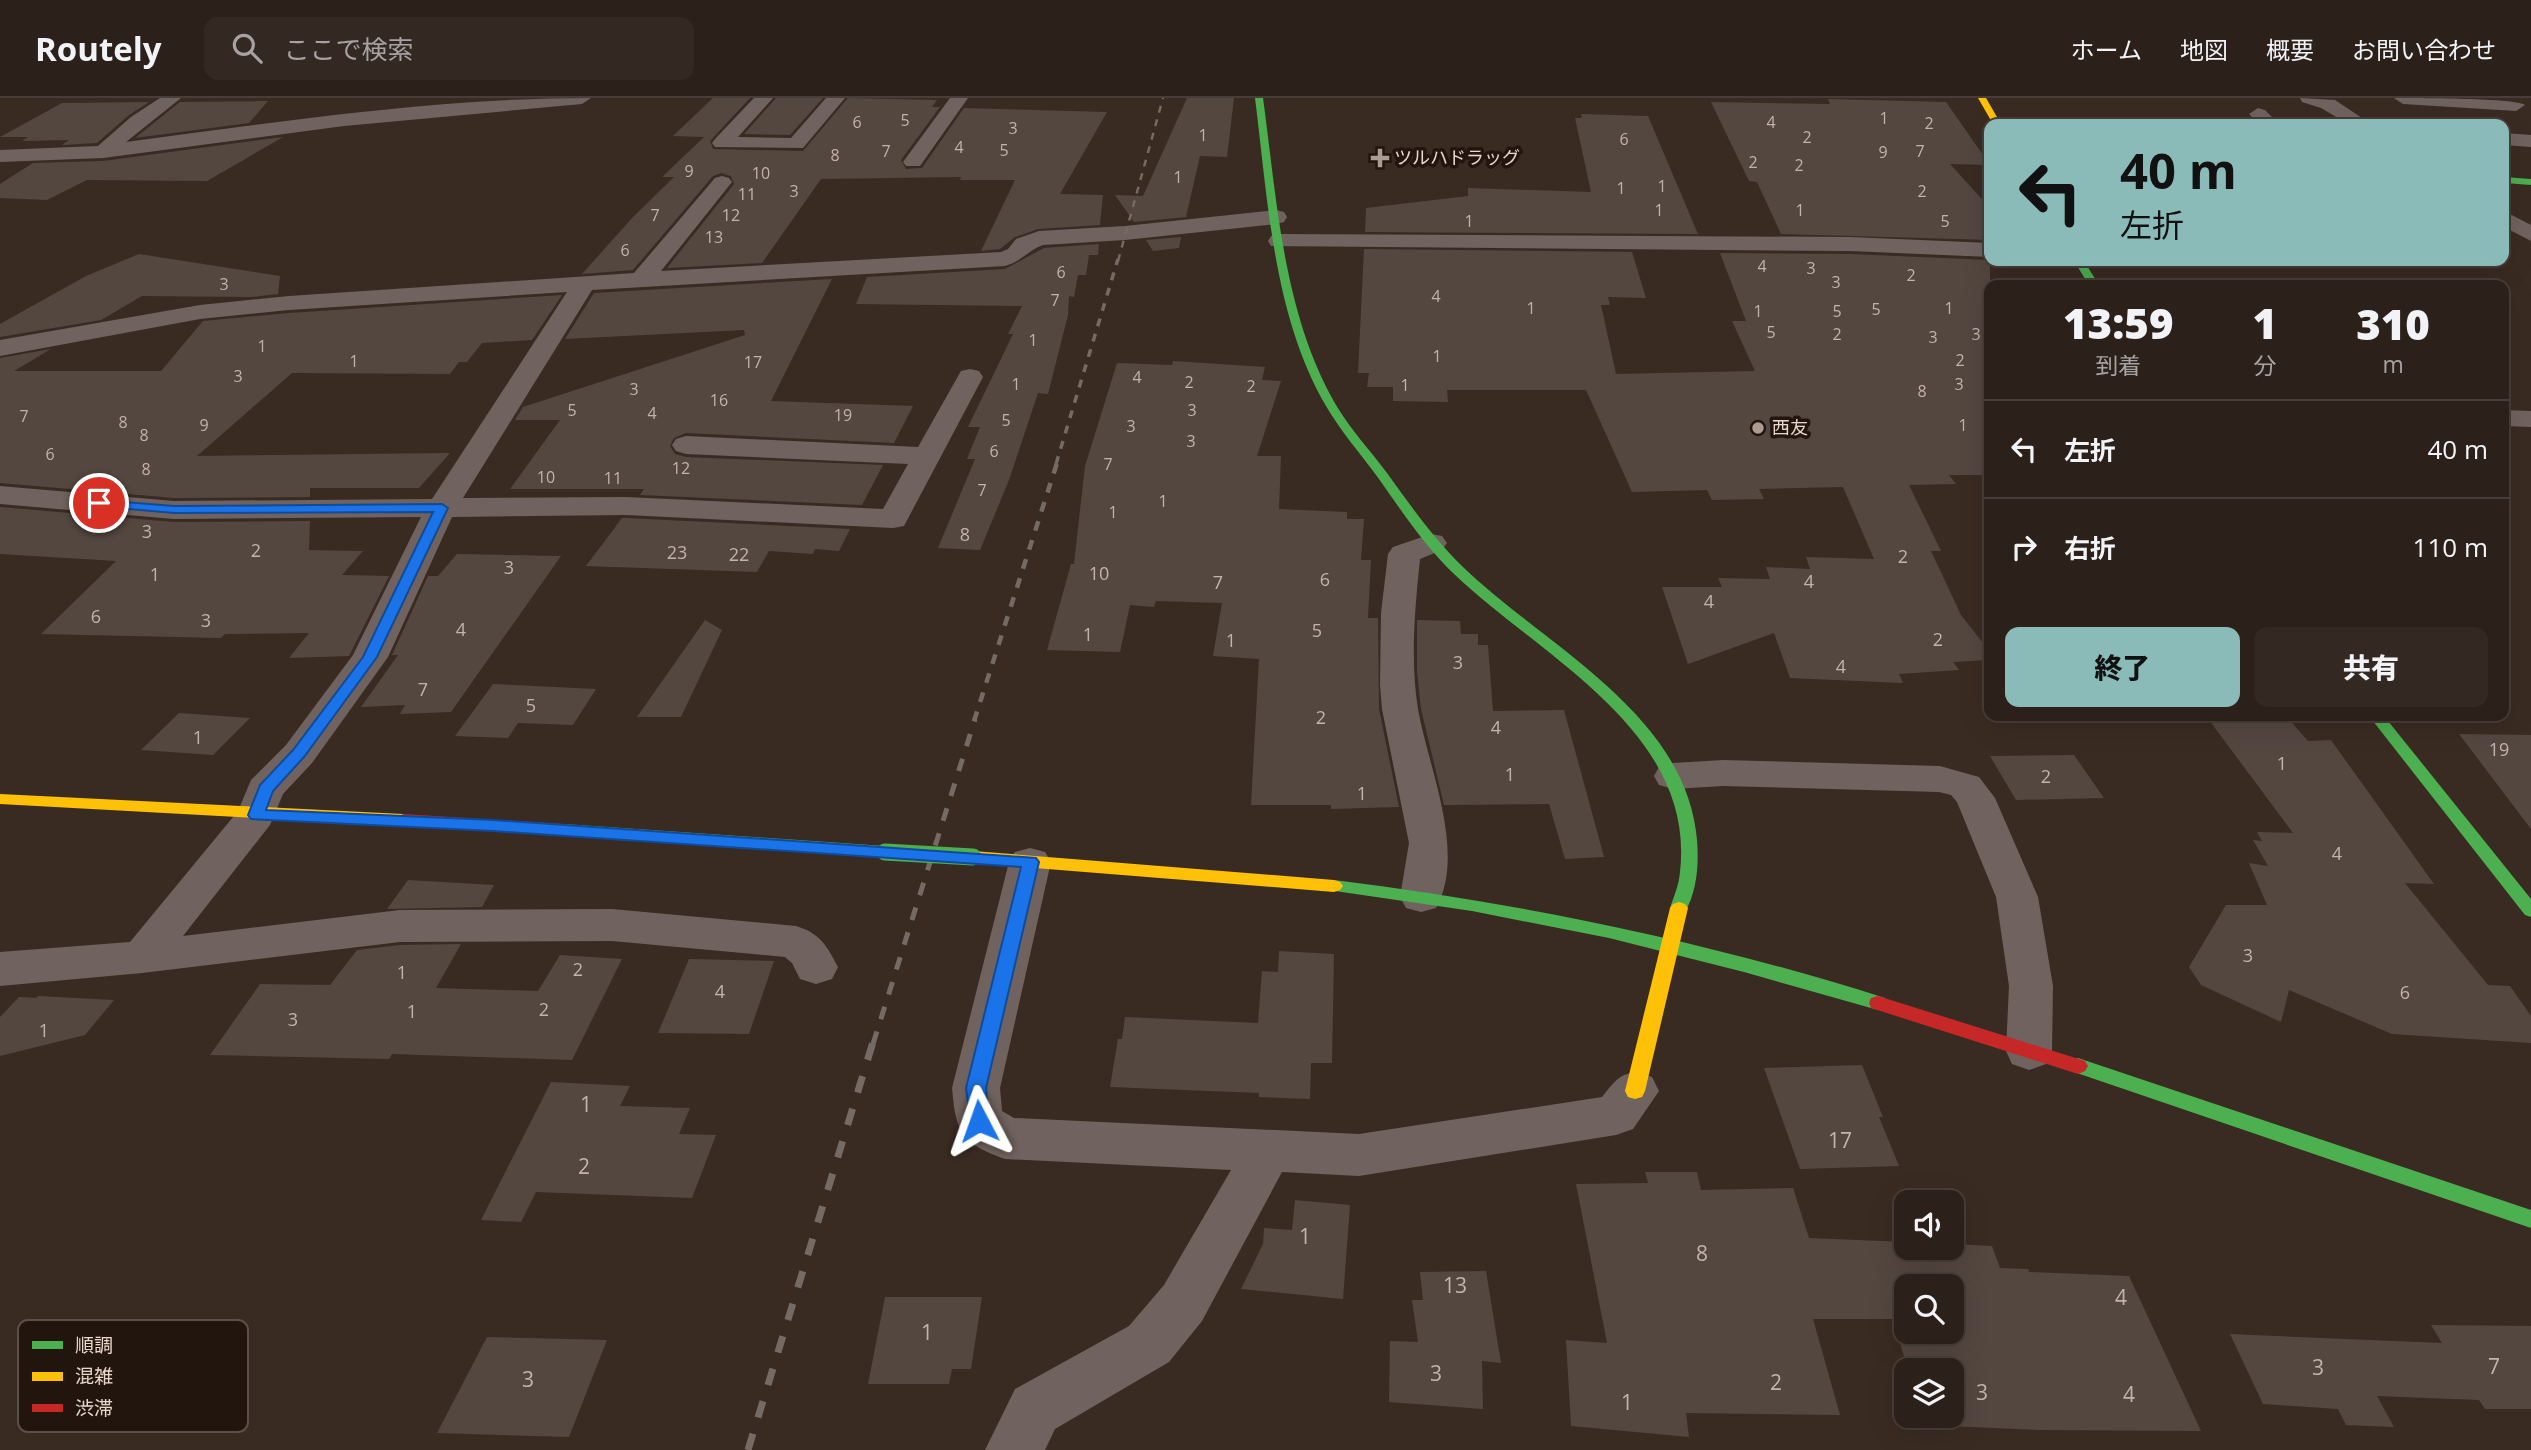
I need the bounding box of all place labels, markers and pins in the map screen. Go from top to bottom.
place label: ツルハドラッグ [1394,145,1520,169]
marker: ツルハドラッグ [1372,150,1388,166]
place label: 西友 [1772,415,1808,439]
marker: 西友 [1750,420,1766,436]
pin [69,473,129,533]

